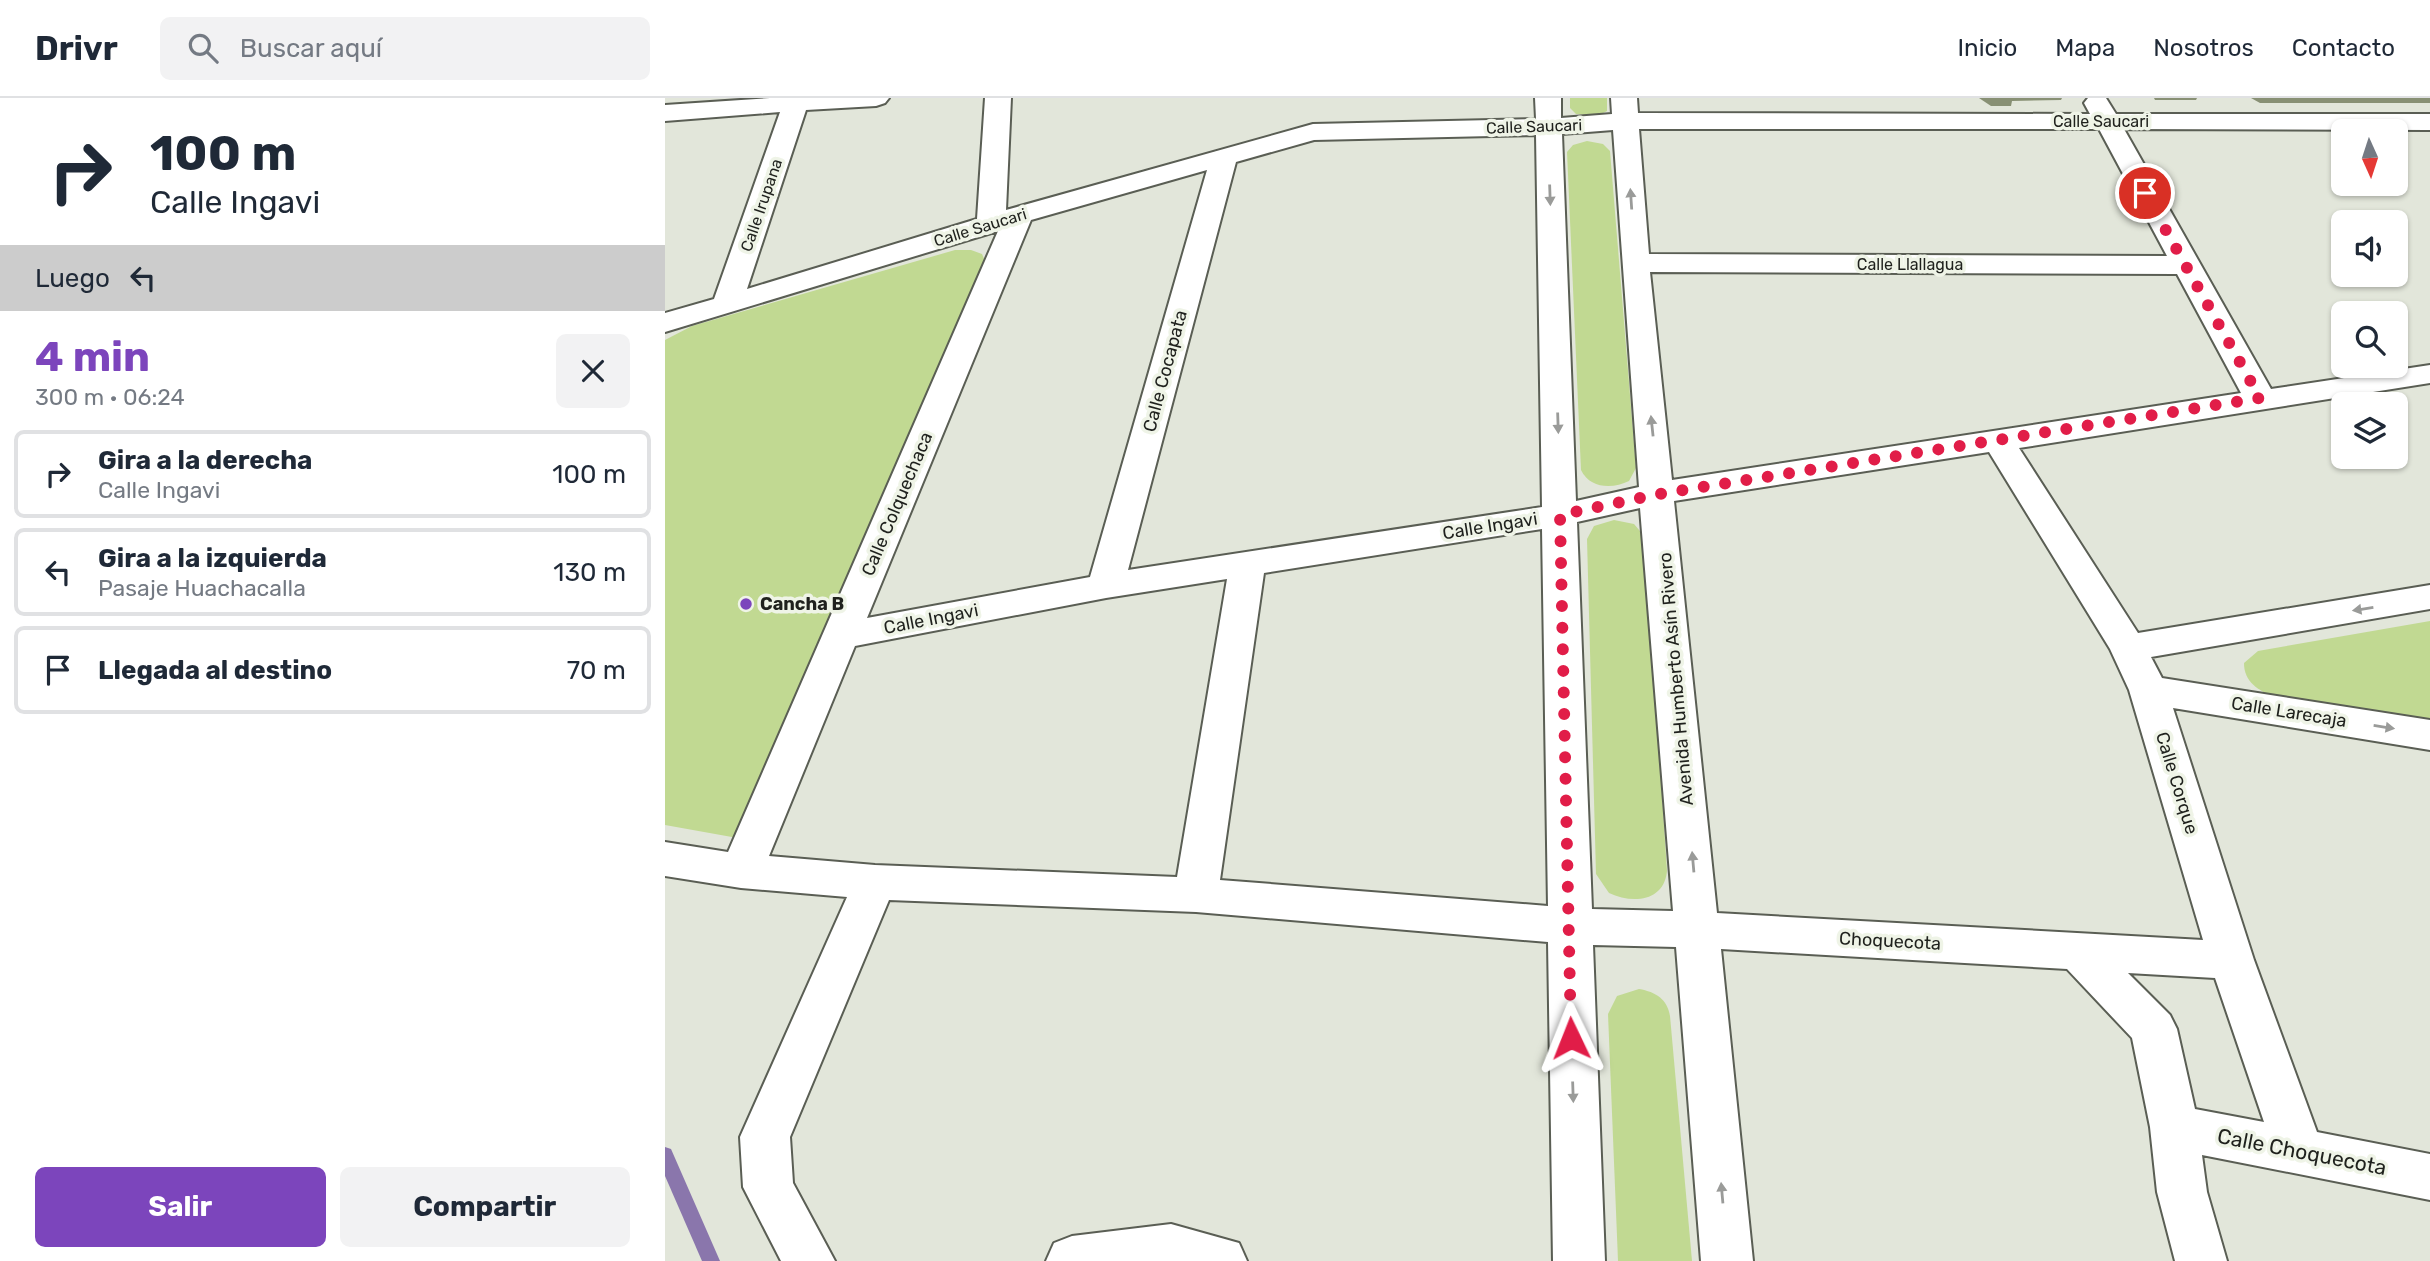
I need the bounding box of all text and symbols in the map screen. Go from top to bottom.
search box [160,17,650,80]
text: Drivr [35,29,118,68]
icon: search [184,29,222,67]
text: Buscar aquí [240,33,382,64]
text: Inicio [1958,34,2017,62]
text: Mapa [2055,34,2115,62]
text: Nosotros [2153,34,2254,62]
text: Contacto [2292,34,2395,62]
street label: Calle Saucari [2053,112,2149,131]
street label: Calle Saucari [1486,115,1582,138]
north arrow [2331,119,2408,196]
map controls [2331,119,2408,469]
text: 100 m [150,124,296,182]
icon: right [35,126,126,217]
street label: Calle Irupana [737,156,786,254]
pin [2115,163,2175,223]
icon: arrive [2126,174,2164,212]
text: Calle Ingavi [150,183,320,221]
one-way arrow [1544,185,1556,207]
one-way arrow [1625,188,1636,210]
street label: Calle Saucari [931,204,1029,251]
button: sound [2331,210,2408,287]
street label: Calle Llallagua [1857,255,1963,274]
icon: left [124,259,162,297]
text: Luego [35,263,110,294]
button: search [2331,301,2408,378]
street label: Calle Cocapata [1138,308,1192,434]
text: 4 min [35,332,150,382]
button: close [556,334,630,408]
text: 300 m · 06:24 [35,383,185,411]
button: layers [2331,392,2408,469]
one-way arrow [1552,412,1563,434]
one-way arrow [1646,414,1657,436]
street label: Calle Colquechaca [857,429,937,579]
text: Gira a la derecha [98,445,312,476]
icon: right [39,455,77,493]
text: 100 m [552,459,626,490]
text: Calle Ingavi [98,476,220,504]
street label: Calle Ingavi [1441,508,1539,544]
text: Gira a la izquierda [98,543,327,574]
street label: Avenida Humberto Asín Rivero [1654,552,1698,806]
icon: left [39,553,77,591]
text: 130 m [553,557,626,588]
text: Pasaje Huachacalla [98,574,306,602]
place label: Cancha B [760,593,844,615]
marker: Cancha B [738,596,754,612]
street label: Calle Ingavi [882,599,980,639]
one-way arrow [2352,604,2374,615]
icon: arrive [39,651,77,689]
text: Llegada al destino [98,655,332,686]
text: 70 m [567,655,626,686]
street label: Calle Larecaja [2230,692,2348,732]
one-way arrow [2373,722,2395,733]
street label: Calle Corque [2151,729,2203,837]
one-way arrow [1687,851,1698,873]
street label: Choquecota [1838,927,1942,955]
position arrow [1534,1001,1608,1075]
one-way arrow [1568,1082,1579,1104]
street label: Calle Choquecota [2215,1123,2389,1180]
button: Salir [35,1167,326,1247]
button: Compartir [340,1167,630,1247]
one-way arrow [1716,1182,1727,1204]

